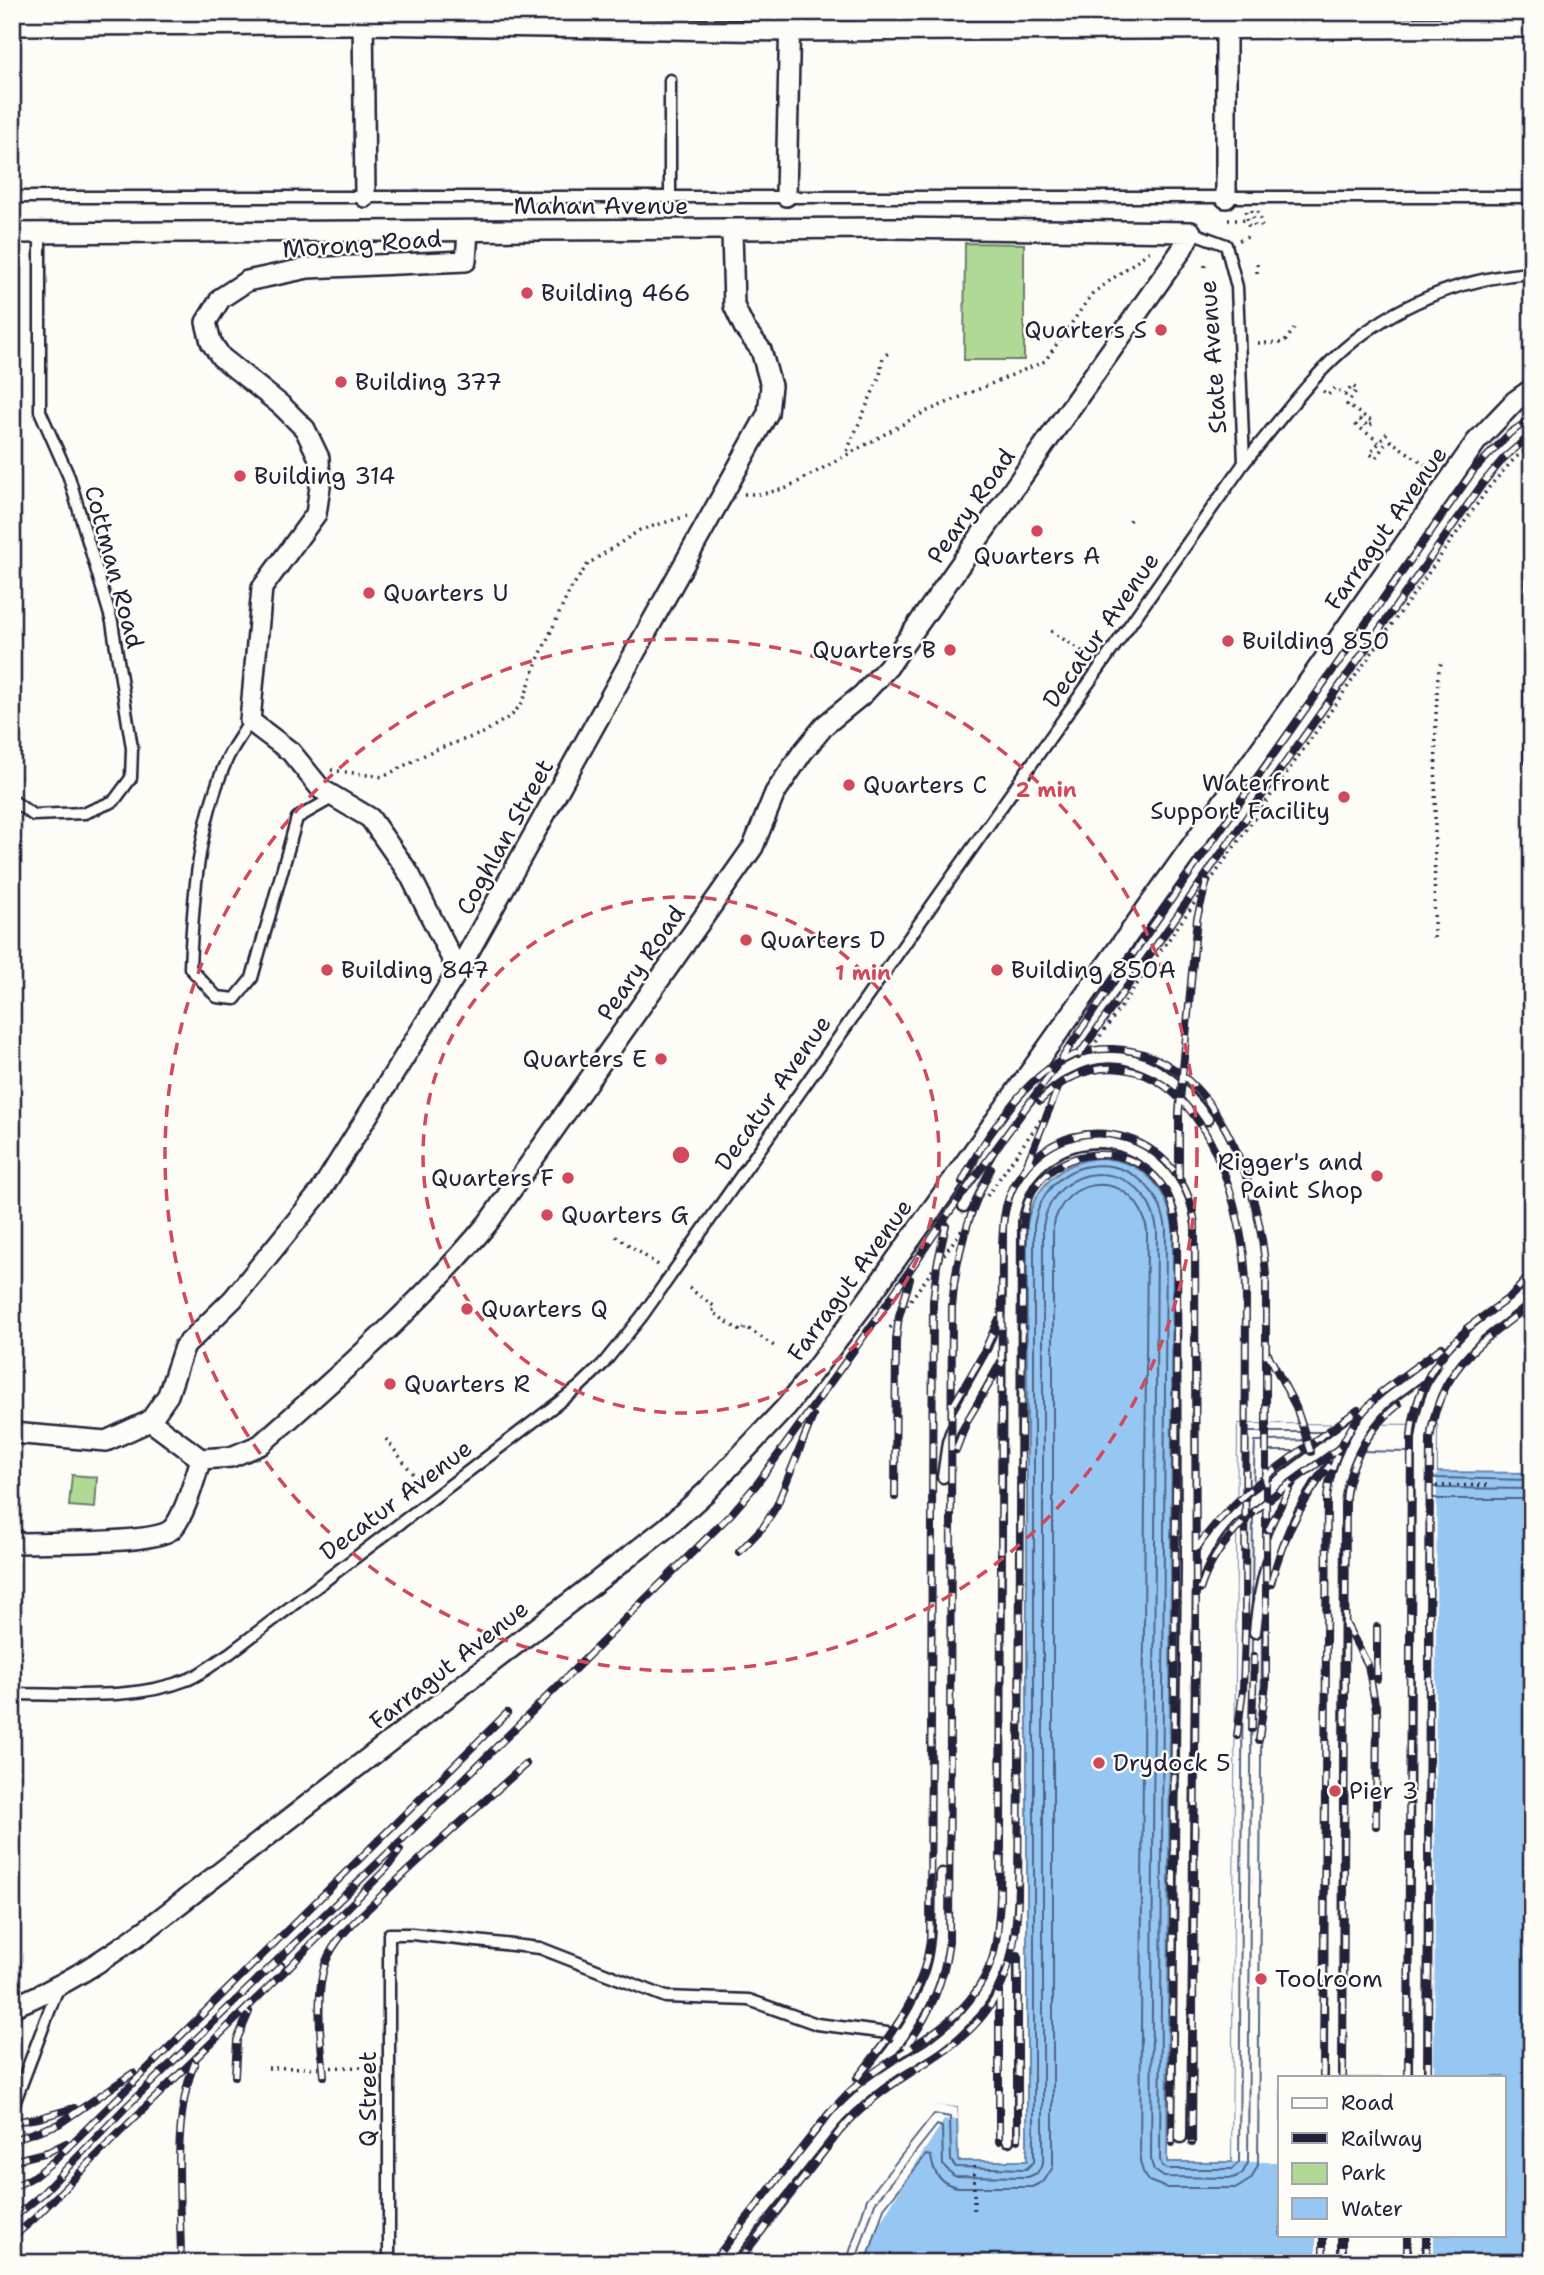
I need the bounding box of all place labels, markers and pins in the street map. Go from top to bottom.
place label: Building 466 [541,277,690,309]
marker: Building 466 [519,285,535,301]
place label: Quarters S [1024,314,1147,346]
marker: Quarters S [1153,322,1169,338]
place label: Building 377 [355,366,502,398]
marker: Building 377 [333,374,349,390]
place label: Building 314 [254,460,395,492]
marker: Building 314 [232,468,248,484]
marker: Quarters A [1029,523,1045,539]
place label: Quarters A [974,540,1100,572]
place label: Quarters U [383,577,509,609]
marker: Quarters U [361,585,377,601]
place label: Building 850 [1242,625,1390,657]
marker: Building 850 [1220,633,1236,649]
place label: Quarters B [812,634,936,666]
marker: Quarters B [942,642,958,658]
place label: Waterfront Support Facility [1150,767,1330,827]
place label: Quarters C [863,769,987,801]
marker: Quarters C [841,777,857,793]
marker: Waterfront Support Facility [1336,789,1352,805]
place label: Quarters D [760,924,885,956]
marker: Quarters D [738,932,754,948]
place label: Building 847 [341,954,489,986]
place label: Building 850A [1011,954,1176,986]
marker: Building 847 [319,962,335,978]
marker: Building 850A [989,962,1005,978]
place label: Quarters E [522,1043,647,1075]
marker: Quarters E [653,1051,669,1067]
centre of rings [669,1143,693,1167]
place label: Rigger's and Paint Shop [1217,1146,1363,1206]
place label: Quarters F [431,1162,554,1194]
marker: Rigger's and Paint Shop [1369,1168,1385,1184]
marker: Quarters F [560,1170,576,1186]
place label: Quarters G [561,1199,689,1231]
marker: Quarters G [539,1207,555,1223]
place label: Quarters Q [481,1293,608,1325]
marker: Quarters Q [459,1301,475,1317]
place label: Quarters R [404,1368,530,1400]
marker: Quarters R [382,1376,398,1392]
place label: Drydock 5 [1113,1747,1231,1779]
marker: Drydock 5 [1091,1755,1107,1771]
place label: Pier 3 [1349,1775,1419,1807]
marker: Pier 3 [1327,1783,1343,1799]
place label: Toolroom [1275,1963,1383,1995]
marker: Toolroom [1253,1971,1269,1987]

